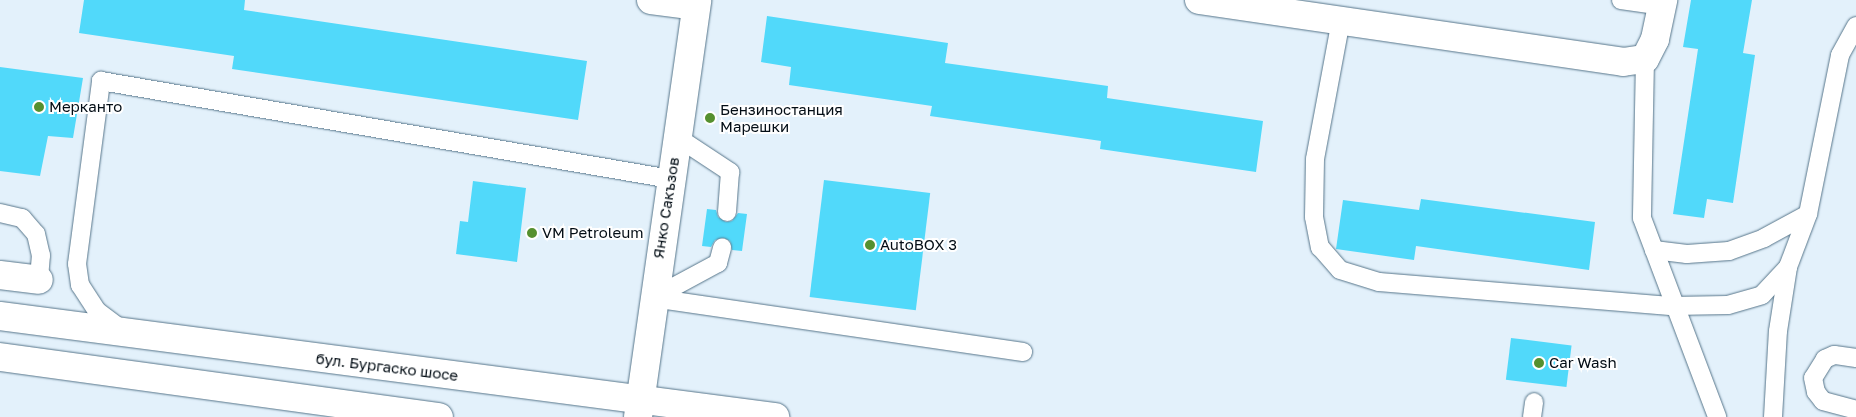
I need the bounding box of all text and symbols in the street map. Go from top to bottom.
place label: Мерканто [49,98,122,116]
place label: Бензиностанция Марешки [720,100,843,135]
marker: Мерканто [33,101,45,113]
marker: Бензиностанция Марешки [704,112,716,124]
street label: Янко Сакъзов [649,156,683,260]
place label: VM Petroleum [542,224,643,242]
marker: VM Petroleum [526,227,538,239]
place label: AutoBOX 3 [880,236,957,254]
marker: AutoBOX 3 [864,239,876,251]
street label: бул. Бургаско шосе [315,349,459,385]
place label: Car Wash [1549,354,1617,372]
marker: Car Wash [1533,357,1545,369]

